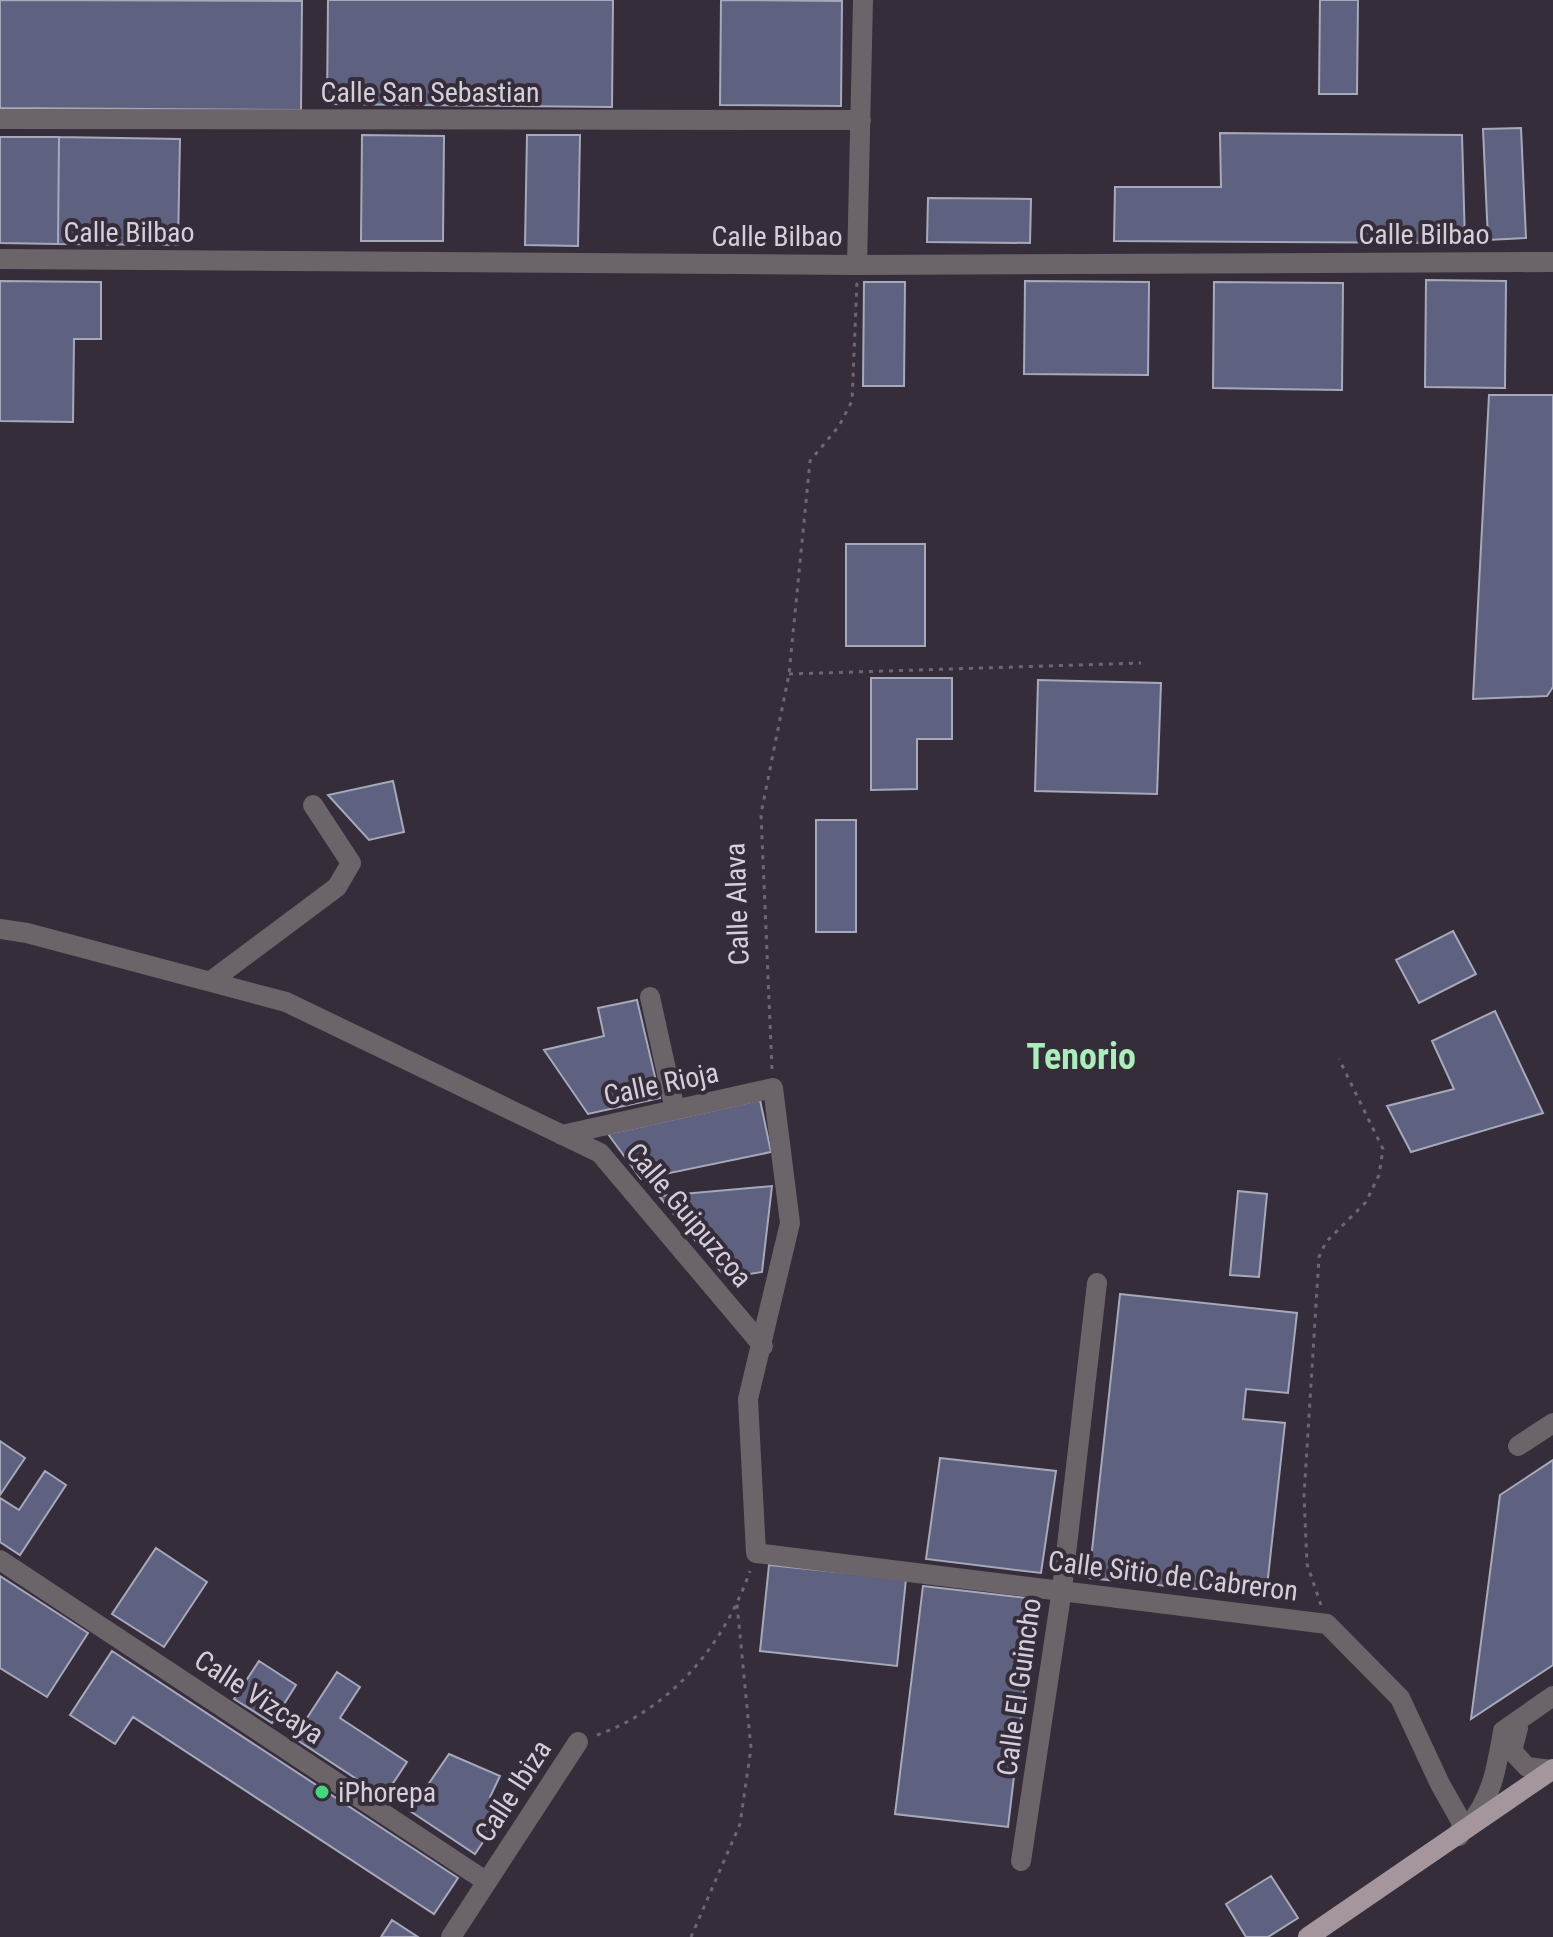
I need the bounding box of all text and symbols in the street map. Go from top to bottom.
street label: Calle San Sebastian [321,76,539,109]
street label: Calle Bilbao [63,216,195,249]
street label: Calle Bilbao [1358,218,1490,251]
street label: Calle Bilbao [711,220,843,253]
street label: Calle Alava [718,842,756,966]
district label: Tenorio [1026,1036,1136,1078]
street label: Calle Rioja [600,1056,722,1112]
street label: Calle Guipuzcoa [619,1136,759,1294]
street label: Calle Sitio de Cabreron [1046,1544,1300,1608]
street label: Calle El Guincho [990,1596,1048,1778]
street label: Calle Vizcaya [188,1643,330,1751]
street label: Calle Ibiza [468,1734,558,1848]
place label: iPhorepa [338,1776,436,1809]
marker: iPhorepa [313,1783,331,1801]

